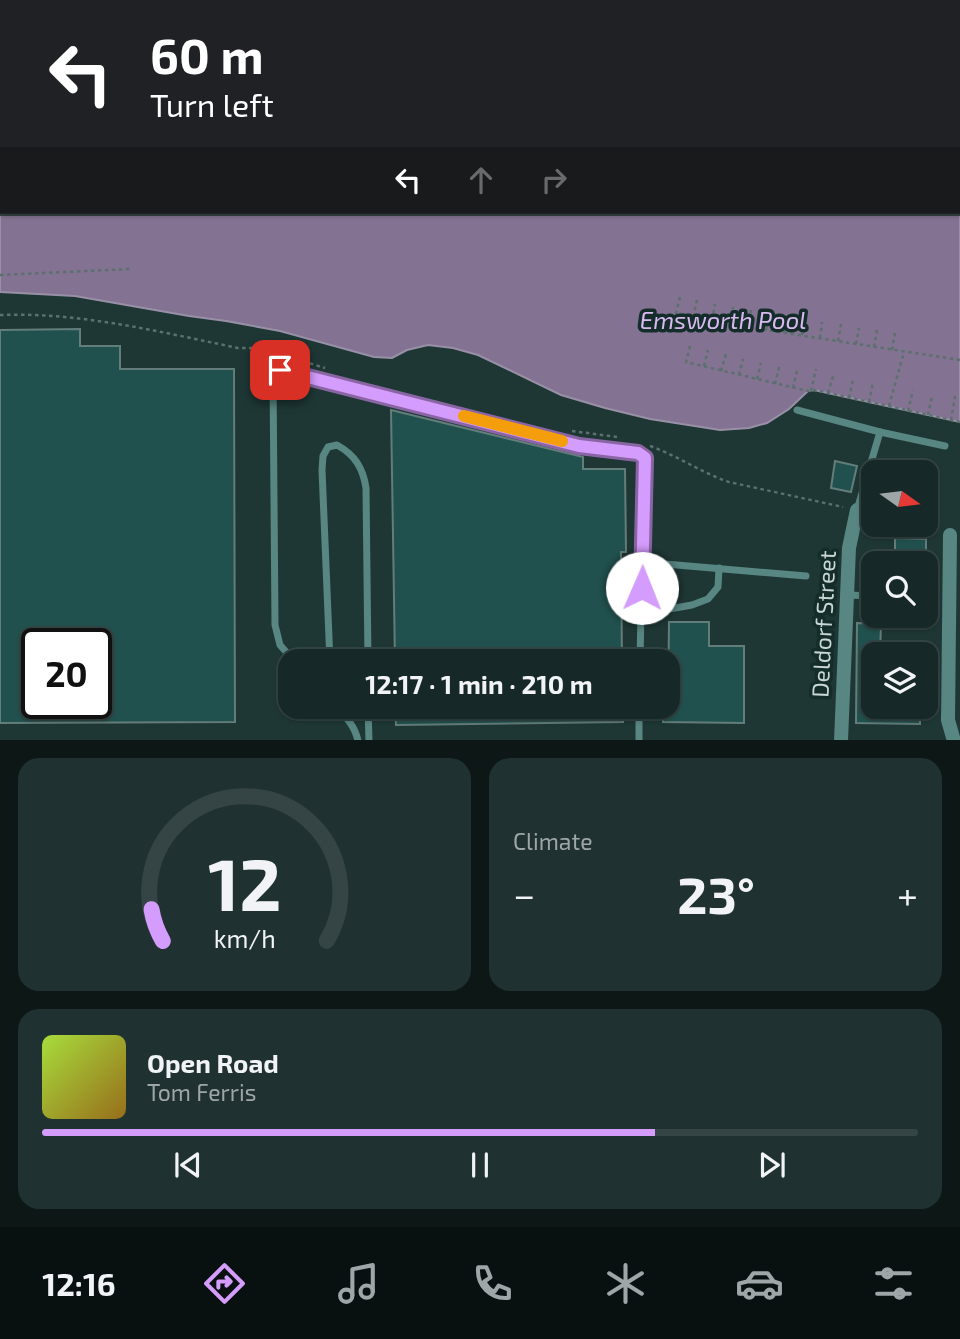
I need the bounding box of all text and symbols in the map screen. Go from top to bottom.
text: 60 m [150,25,264,84]
icon: left [35,28,126,119]
text: Turn left [150,85,274,123]
icon: left [389,161,427,199]
icon: ahead [462,161,500,199]
icon: right [535,161,573,199]
water label: Emsworth Pool [640,305,806,334]
pin [250,340,310,400]
icon: arrive [261,351,299,389]
north arrow [861,460,938,537]
map controls [861,460,938,719]
street label: Deldorf Street [805,549,841,698]
position arrow [605,551,679,625]
button: search [861,551,938,628]
speed limit sign: 20 [21,628,112,719]
button: layers [861,642,938,719]
text: 12:17 · 1 min · 210 m [365,668,593,699]
text: Climate [513,827,593,855]
text: 12 [208,838,281,926]
text: 23° [677,862,755,924]
text: − [513,871,535,917]
text: + [897,871,918,917]
text: km/h [213,922,276,952]
text: Open Road [147,1047,279,1078]
text: Tom Ferris [147,1078,256,1106]
icon: previous [169,1146,207,1184]
icon: pause [461,1146,499,1184]
icon: next [753,1146,791,1184]
icon: directions [200,1259,249,1308]
icon: music [334,1259,383,1308]
icon: phone [468,1259,517,1308]
icon: climate [601,1259,650,1308]
icon: car [735,1259,784,1308]
icon: filters [869,1259,918,1308]
text: 12:16 [42,1264,116,1302]

